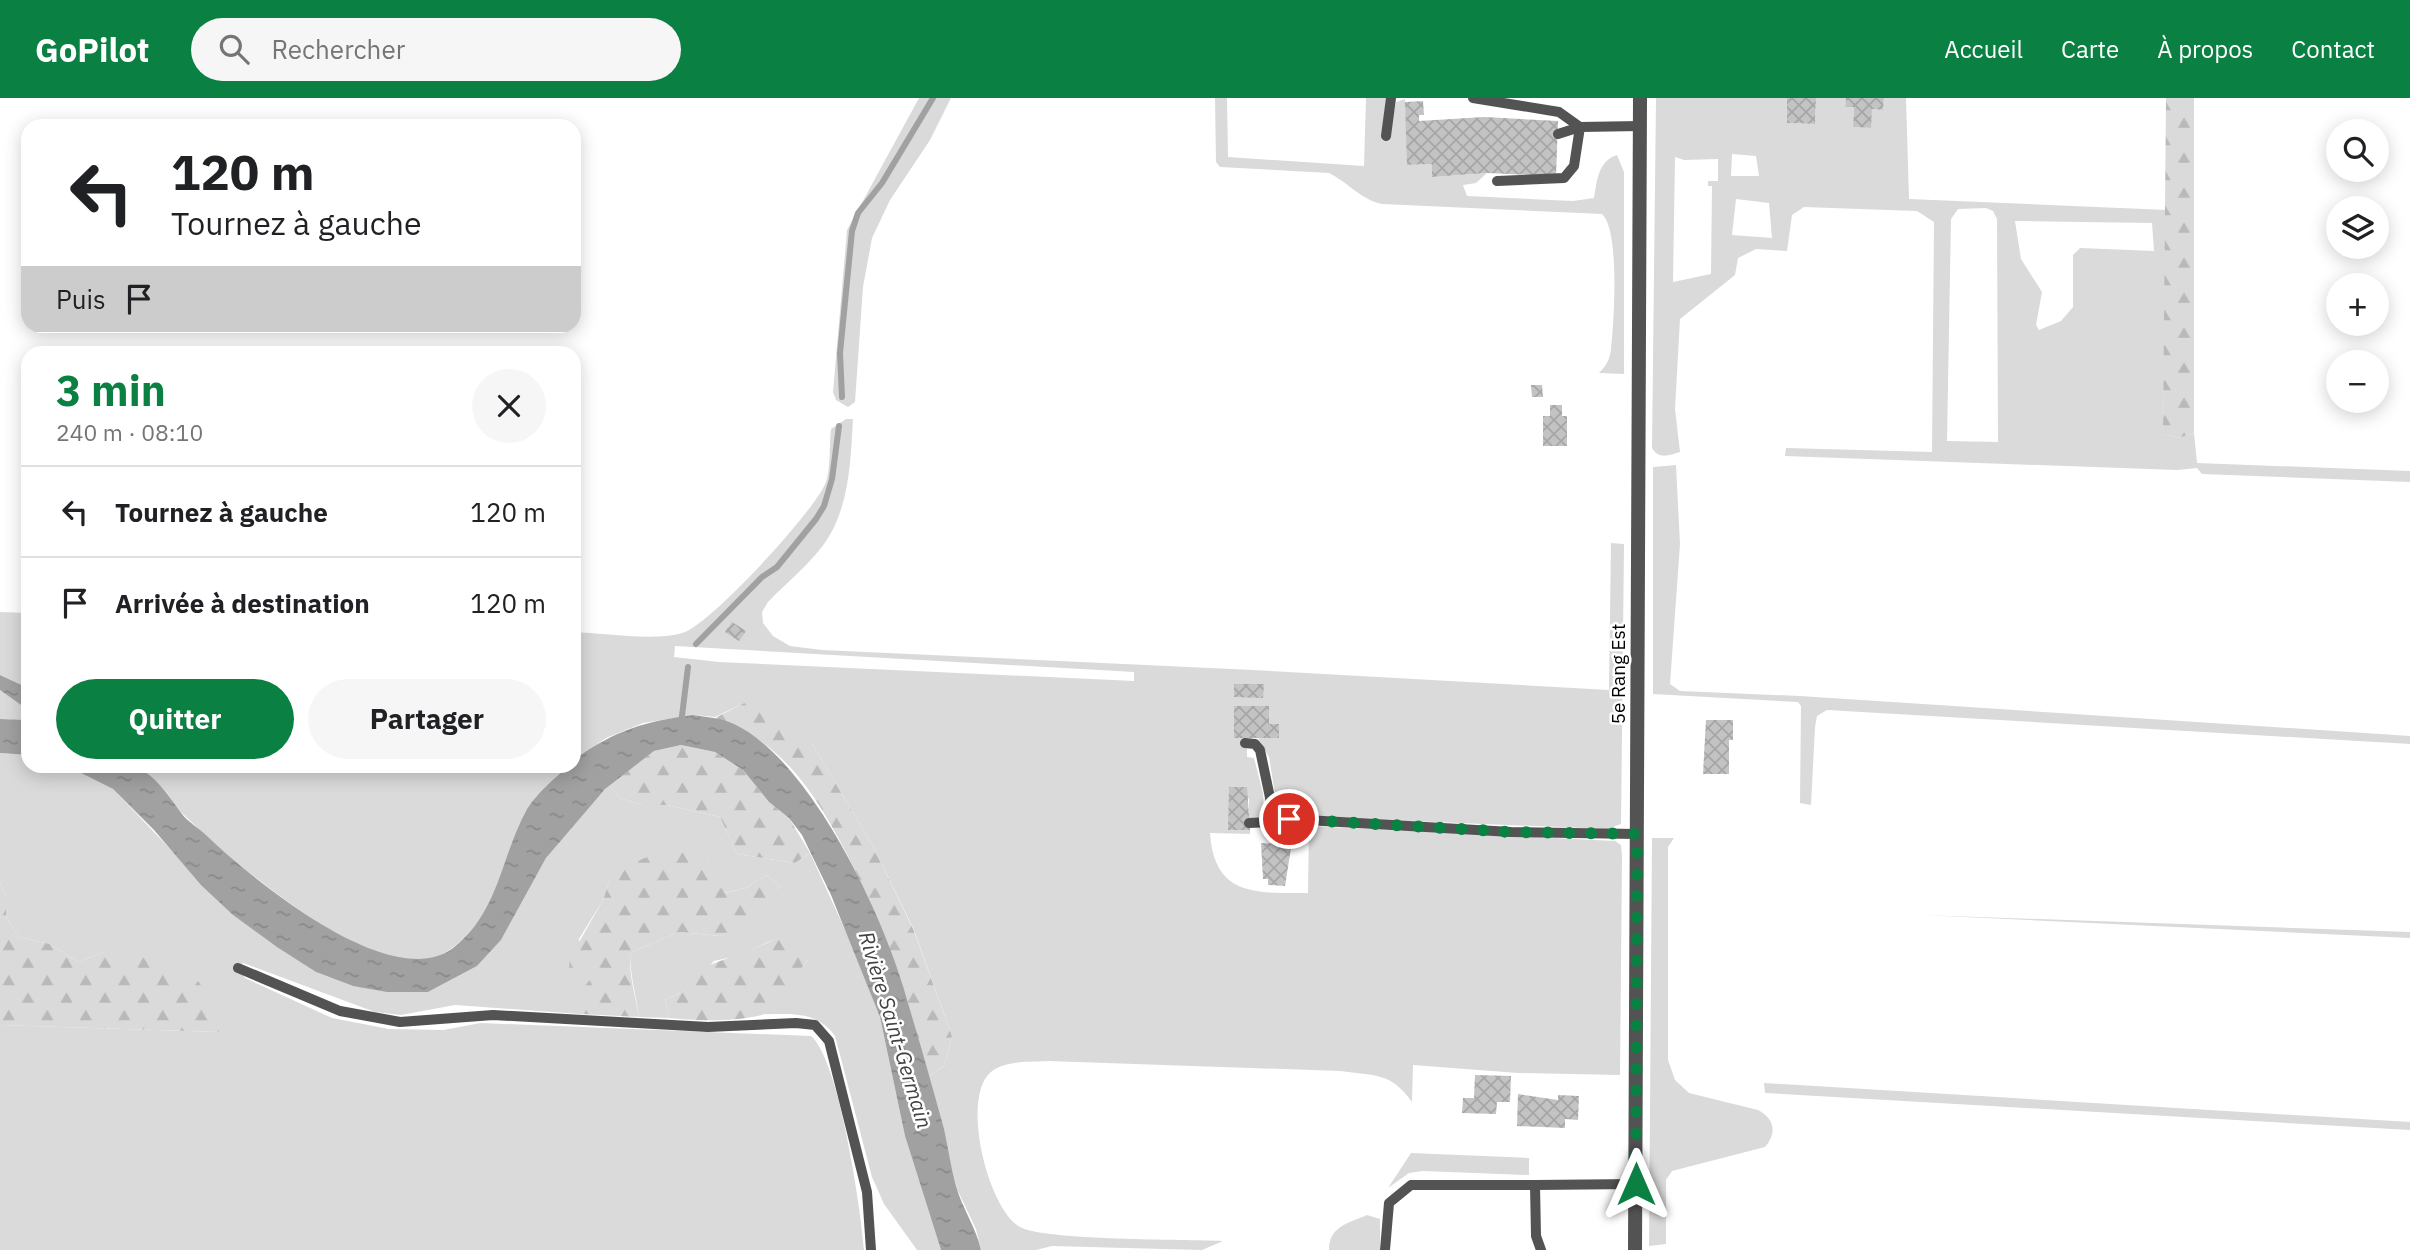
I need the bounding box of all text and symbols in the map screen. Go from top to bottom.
search box [191,18,681,81]
text: GoPilot [35,28,149,71]
icon: search [215,30,253,68]
text: Rechercher [271,32,405,66]
text: Accueil [1944,33,2023,65]
text: Carte [2061,33,2119,65]
text: À propos [2157,33,2253,65]
text: Contact [2291,33,2375,65]
map controls [2326,119,2389,413]
button: search [2326,119,2389,182]
text: 120 m [171,140,315,203]
icon: left [56,147,147,238]
button: layers [2326,196,2389,259]
text: Tournez à gauche [171,202,422,244]
button: + [2326,273,2389,336]
icon: arrive [120,280,158,318]
text: Puis [56,282,106,316]
button: − [2326,350,2389,413]
text: 3 min [56,363,166,418]
button: close [472,369,546,443]
text: 240 m · 08:10 [56,417,203,447]
icon: left [56,493,94,531]
text: Tournez à gauche [115,495,328,529]
text: 120 m [470,495,546,529]
icon: arrive [56,584,94,622]
text: Arrivée à destination [115,586,370,620]
text: 120 m [470,586,546,620]
street label: 5e Rang Est [1606,624,1630,724]
button: Quitter [56,679,294,759]
button: Partager [308,679,546,759]
pin [1259,789,1319,849]
icon: arrive [1270,800,1308,838]
water label: Rivière Saint-Germain [853,928,939,1132]
position arrow [1599,1147,1673,1221]

